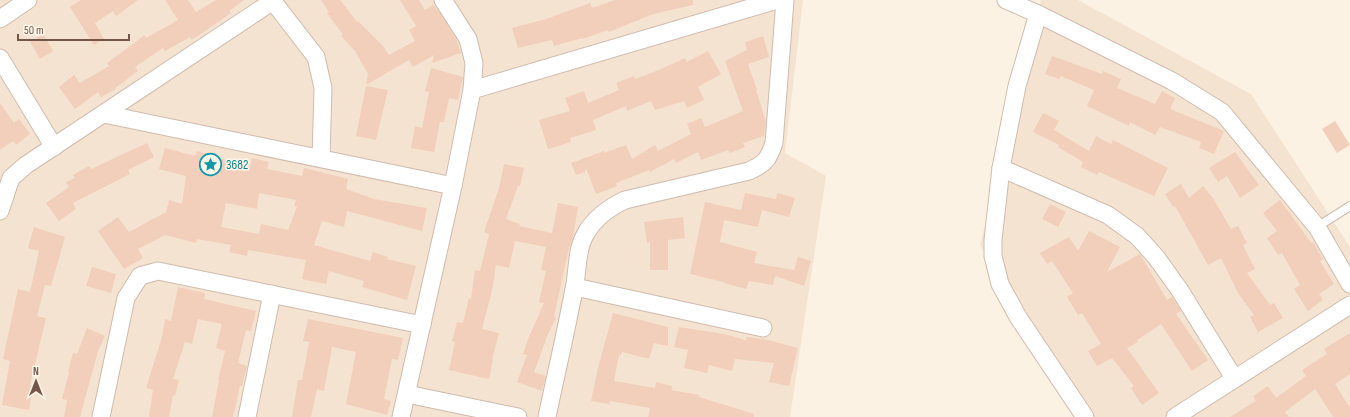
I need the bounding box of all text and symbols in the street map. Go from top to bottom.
scale bar [18,16,129,42]
text: 50 m [24,23,44,38]
place icon: 3682 [197,151,223,177]
place label: 3682 [226,157,248,173]
north arrow [16,361,56,401]
text: N [33,365,39,378]

